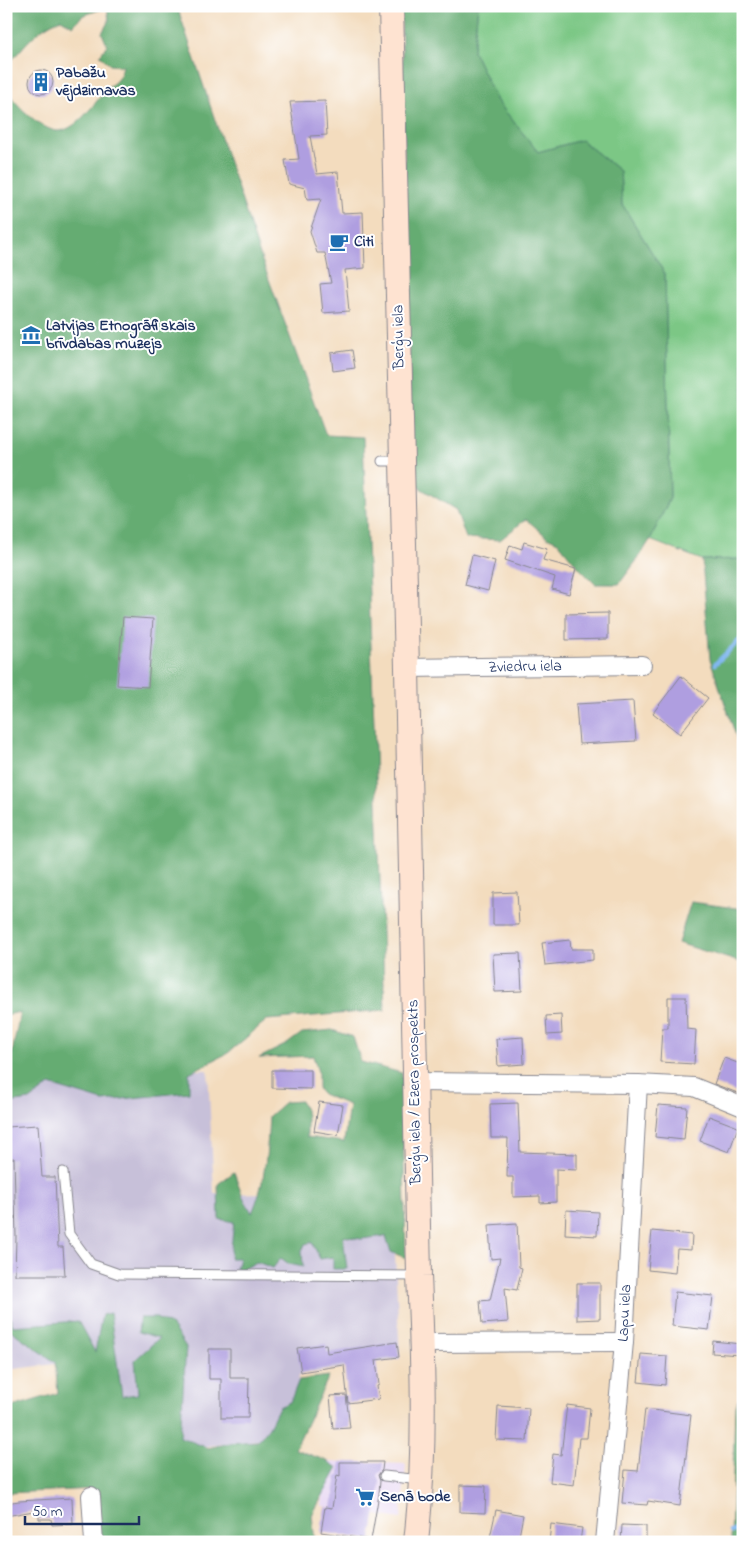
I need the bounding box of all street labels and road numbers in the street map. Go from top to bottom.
street label: Berģu iela [386,305,412,370]
street label: Zviedru iela [488,654,562,680]
street label: Berģu iela / Ezera prospekts [401,999,429,1186]
street label: Lapu iela [612,1284,638,1342]

